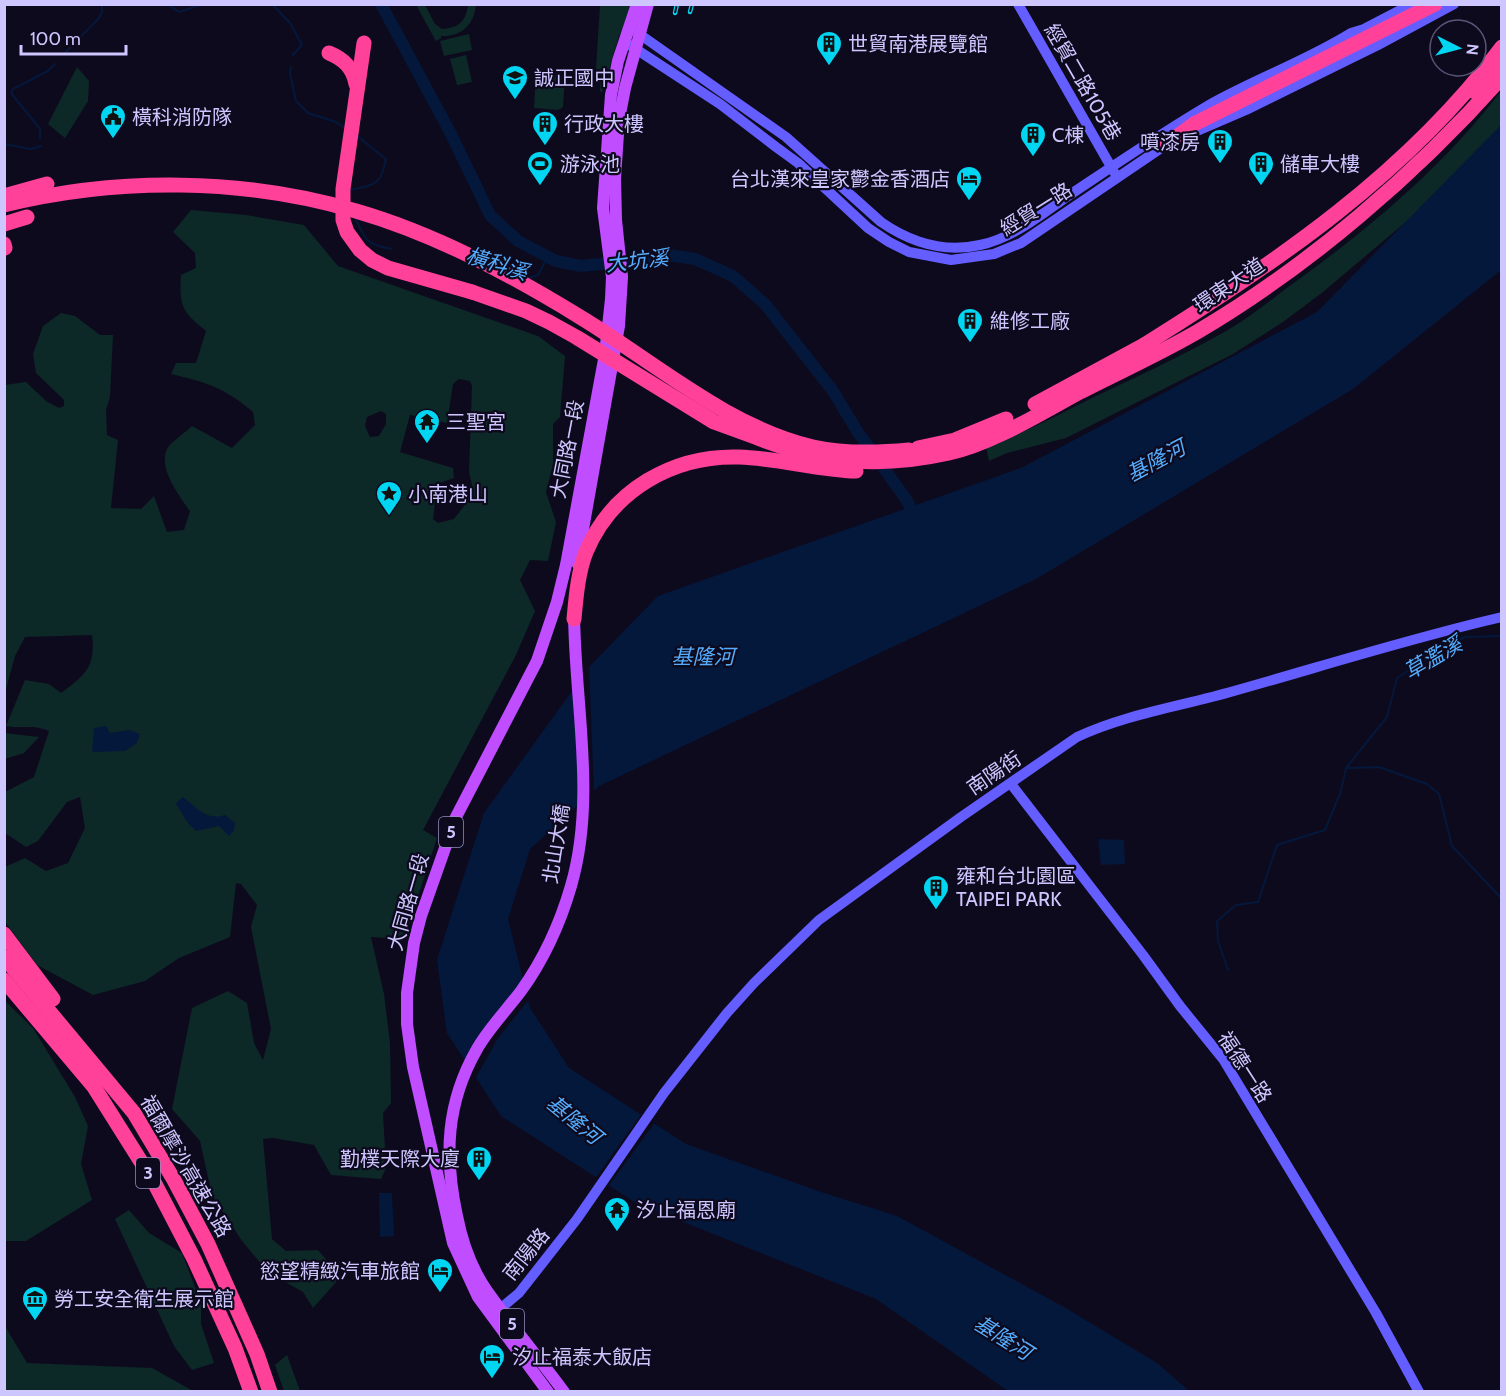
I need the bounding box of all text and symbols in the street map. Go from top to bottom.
scale bar [21,18,126,56]
north arrow [1428,18,1488,78]
street label: 經貿二路105巷 [1040,19,1126,145]
text: 100 m [30,28,81,50]
building icon: 世貿南港展覽館 [814,29,844,67]
place label: 世貿南港展覽館 [848,32,988,56]
text: N [1462,43,1482,56]
school or university icon: 誠正國中 [500,63,530,101]
place label: 誠正國中 [534,66,614,90]
public building icon: 橫科消防隊 [98,102,128,140]
place label: 橫科消防隊 [132,105,232,129]
building icon: 行政大樓 [530,109,560,147]
place label: 行政大樓 [564,112,644,136]
building icon: C棟 [1018,120,1048,158]
place label: C棟 [1052,123,1084,147]
building icon: 噴漆房 [1205,127,1235,165]
place label: 噴漆房 [1140,130,1200,154]
sports icon: 游泳池 [525,149,555,187]
building icon: 儲車大樓 [1246,149,1276,187]
place label: 游泳池 [560,152,620,176]
place label: 儲車大樓 [1280,152,1360,176]
hotel icon: 台北漢來皇家鬱金香酒店 [954,164,984,202]
place label: 台北漢來皇家鬱金香酒店 [730,167,950,191]
street label: 經貿一路 [996,178,1076,240]
water label: 橫科溪 [463,242,534,286]
water label: 大坑溪 [604,244,673,276]
street label: 環東大道 [1189,253,1269,317]
building icon: 維修工廠 [955,306,985,344]
place label: 維修工廠 [990,309,1070,333]
street label: 大同路一段 [546,398,588,500]
temple icon: 三聖宮 [412,407,442,445]
place label: 三聖宮 [446,410,506,434]
water label: 基隆河 [1122,433,1193,486]
place icon: 小南港山 [374,479,404,517]
place label: 小南港山 [408,482,488,506]
water label: 草濫溪 [1399,629,1469,684]
water label: 基隆河 [672,644,738,669]
street label: 南陽街 [962,746,1026,800]
street label: 北山大橋 [538,803,574,885]
road number: 5 [439,817,463,847]
street label: 大同路一段 [383,851,433,953]
place label: 雍和台北園區 TAIPEI PARK [956,864,1076,911]
building icon: 雍和台北園區 TAIPEI PARK [921,873,951,911]
street label: 福德一路 [1213,1027,1277,1107]
water label: 基隆河 [542,1090,610,1152]
street label: 福爾摩沙高速公路 [136,1091,236,1241]
building icon: 勤樸天際大廈 [464,1144,494,1182]
place label: 勤樸天際大廈 [340,1147,460,1171]
road number: 3 [136,1158,160,1188]
temple icon: 汐止福恩廟 [602,1195,632,1233]
place label: 汐止福恩廟 [636,1198,736,1222]
street label: 南陽路 [498,1223,554,1285]
hotel icon: 慾望精緻汽車旅館 [425,1256,455,1294]
place label: 慾望精緻汽車旅館 [260,1259,420,1283]
museum icon: 勞工安全衛生展示館 [20,1284,50,1322]
place label: 勞工安全衛生展示館 [54,1287,234,1311]
road number: 5 [500,1309,524,1339]
water label: 基隆河 [970,1310,1040,1367]
hotel icon: 汐止福泰大飯店 [477,1342,507,1380]
place label: 汐止福泰大飯店 [512,1345,652,1369]

